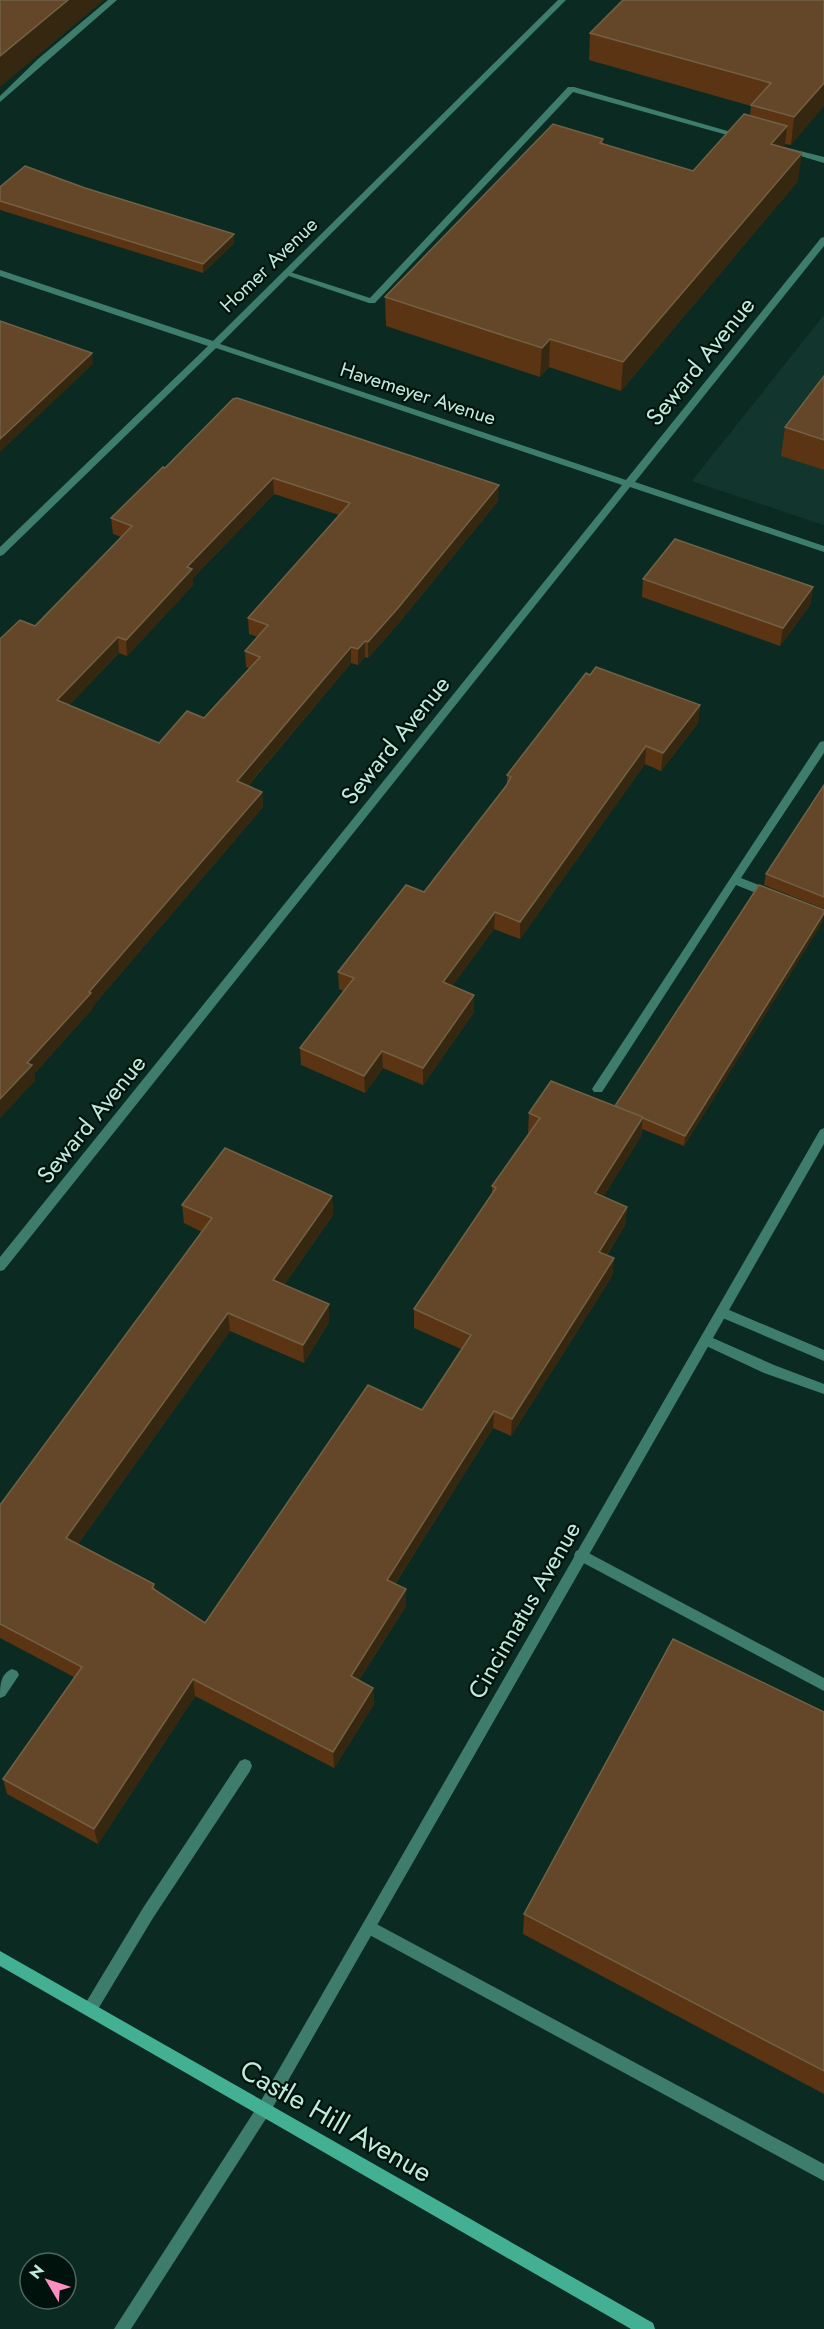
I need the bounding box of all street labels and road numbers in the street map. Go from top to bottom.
street label: Homer Avenue [214,211,324,319]
street label: Seward Avenue [637,289,763,433]
street label: Havemeyer Avenue [336,355,500,433]
street label: Seward Avenue [332,668,458,812]
street label: Seward Avenue [28,1047,154,1191]
street label: Cincinnatus Avenue [459,1515,589,1705]
street label: Castle Hill Avenue [232,2049,440,2193]

